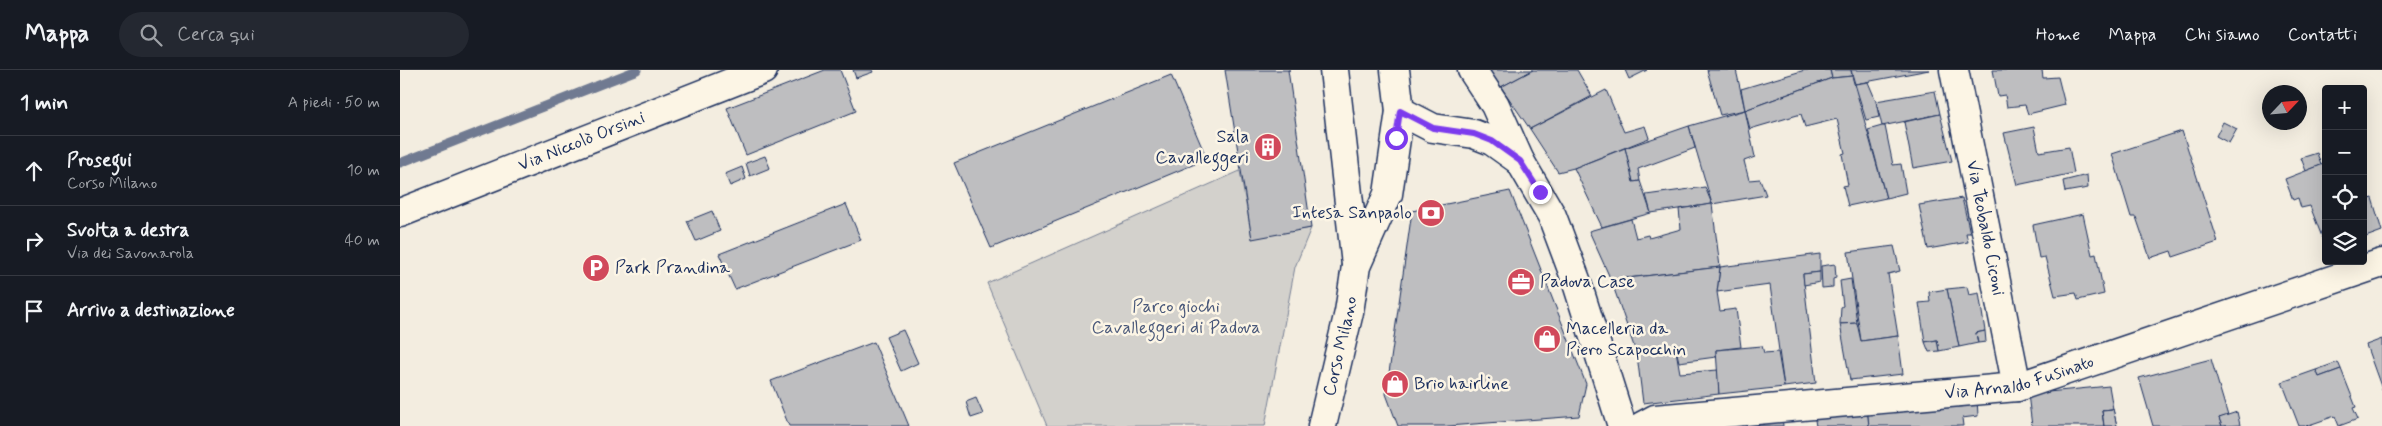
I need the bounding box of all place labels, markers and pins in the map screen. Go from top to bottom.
place label: Sala Cavalleggeri [1155,125,1249,172]
building icon: Sala Cavalleggeri [1253,132,1283,162]
bank icon: Intesa Sanpaolo [1416,198,1446,228]
place label: Intesa Sanpaolo [1292,201,1412,225]
parking icon: Park Prandina [581,253,611,283]
place label: Park Prandina [615,256,730,280]
office icon: Padova Case [1506,267,1536,297]
place label: Padova Case [1540,270,1635,294]
place label: Macelleria da Piero Scapocchin [1566,317,1686,362]
shop icon: Macelleria da Piero Scapocchin [1532,324,1562,354]
shop icon: Brio hairline [1380,369,1410,399]
place label: Brio hairline [1414,372,1509,396]

